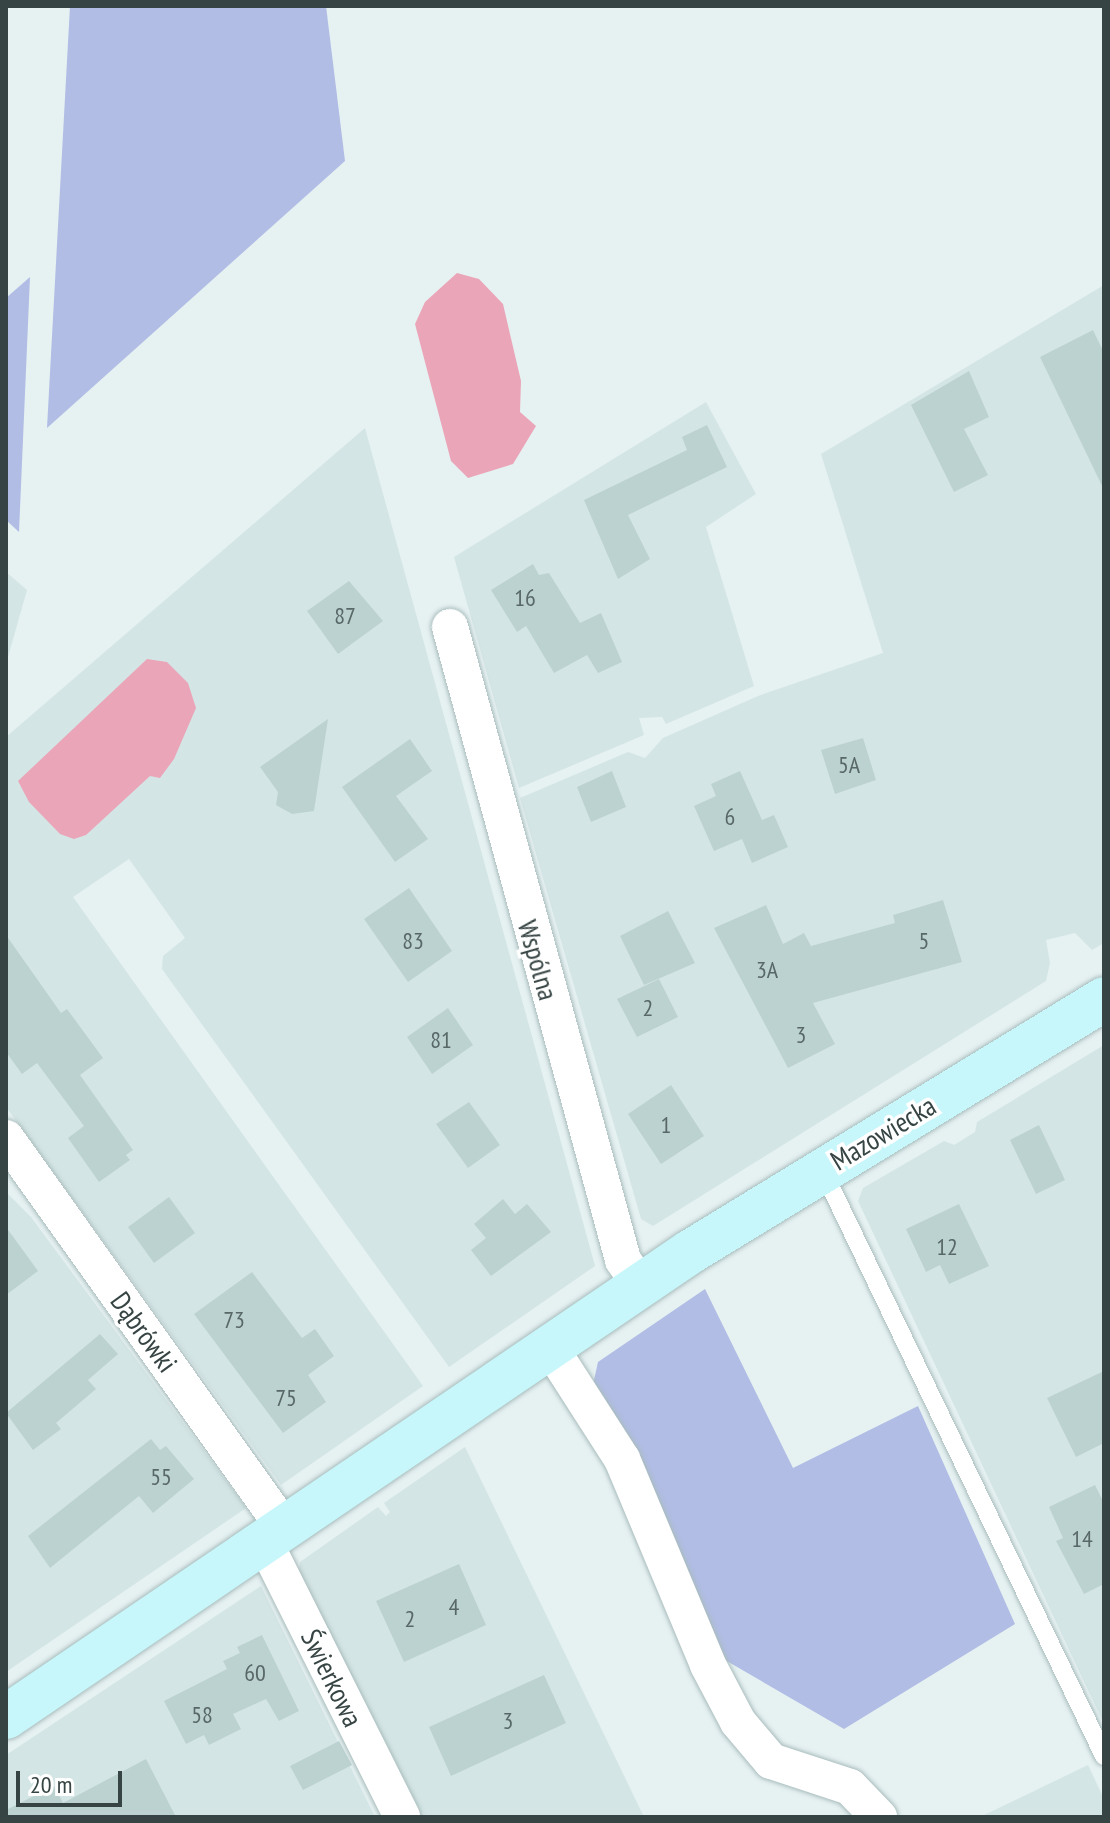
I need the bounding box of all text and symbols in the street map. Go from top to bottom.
house number: 16 [514,584,536,612]
house number: 87 [334,602,356,630]
house number: 5A [838,751,860,779]
house number: 6 [725,803,735,831]
street label: Wspólna [511,916,565,1004]
house number: 83 [402,927,424,955]
house number: 5 [919,927,929,955]
house number: 3A [756,956,778,984]
house number: 2 [643,994,653,1022]
house number: 3 [796,1021,806,1049]
house number: 81 [430,1026,452,1054]
street label: Mazowiecka [824,1089,942,1177]
house number: 1 [661,1111,671,1139]
house number: 12 [936,1233,958,1261]
street label: Dąbrówki [104,1285,184,1379]
house number: 73 [223,1306,245,1334]
house number: 75 [275,1384,297,1412]
house number: 55 [150,1463,172,1491]
house number: 14 [1071,1525,1093,1553]
house number: 4 [449,1593,459,1621]
house number: 2 [405,1605,415,1633]
street label: Świerkowa [294,1624,370,1732]
house number: 60 [244,1659,266,1687]
house number: 58 [191,1701,213,1729]
house number: 3 [503,1707,513,1735]
scale bar [20,1755,126,1805]
text: 20 m [30,1769,72,1800]

